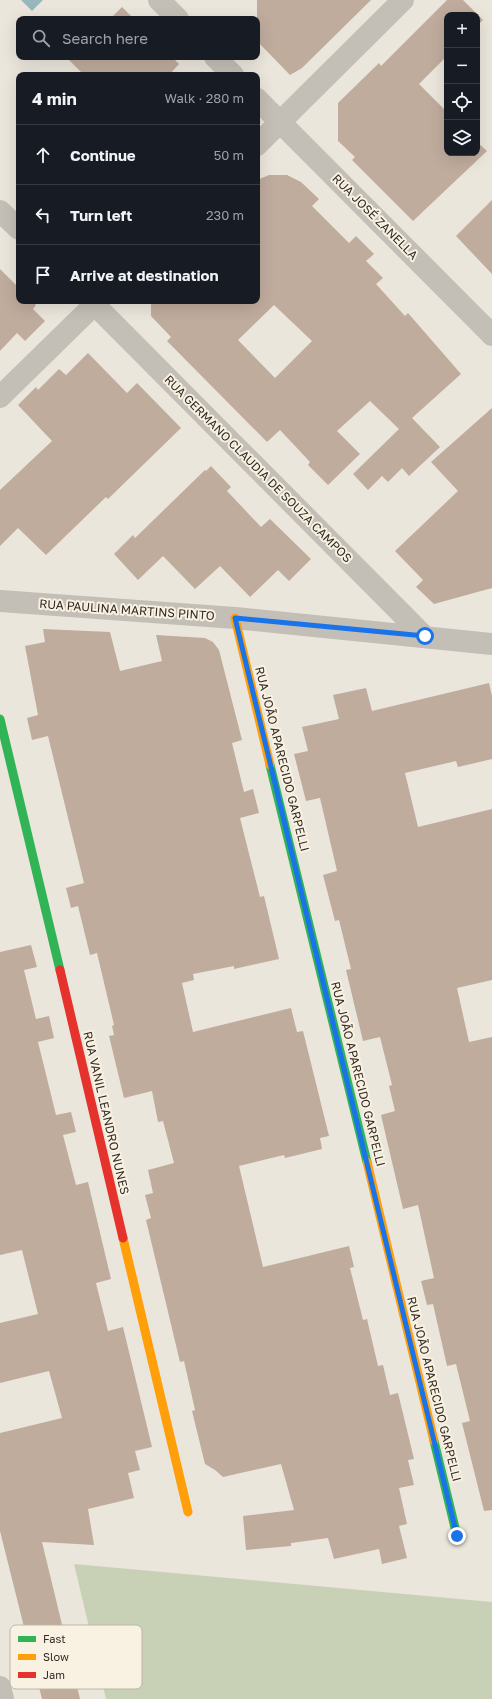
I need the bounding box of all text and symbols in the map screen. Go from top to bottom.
map controls [444,12,480,156]
button: + [444,12,480,48]
search box [16,16,260,60]
icon: search [30,27,52,49]
text: Search here [62,29,148,47]
button: − [444,48,480,84]
button: locate [444,84,480,120]
text: 4 min [32,88,77,109]
text: Walk · 280 m [165,90,244,106]
button: layers [444,120,480,156]
icon: ahead [32,144,54,166]
text: Continue [70,146,136,164]
text: 50 m [214,147,244,163]
street label: RUA JOSÉ ZANELLA [329,171,421,263]
icon: left [32,204,54,226]
text: Turn left [70,206,132,224]
text: 230 m [206,207,244,223]
icon: arrive [32,264,54,286]
text: Arrive at destination [70,266,219,284]
street label: RUA GERMANO CLAUDIA DE SOUZA CAMPOS [162,372,355,566]
street label: RUA PAULINA MARTINS PINTO [39,596,215,623]
route start [416,627,434,645]
street label: RUA JOÃO APARECIDO GARPELLI [252,665,313,853]
street label: RUA JOÃO APARECIDO GARPELLI [328,980,389,1168]
street label: RUA VANIL LEANDRO NUNES [80,1030,133,1196]
street label: RUA JOÃO APARECIDO GARPELLI [404,1295,465,1483]
route end [448,1527,466,1545]
legend [10,1625,142,1689]
text: Fast [43,1632,66,1645]
text: Slow [43,1650,69,1663]
text: Jam [43,1668,65,1681]

